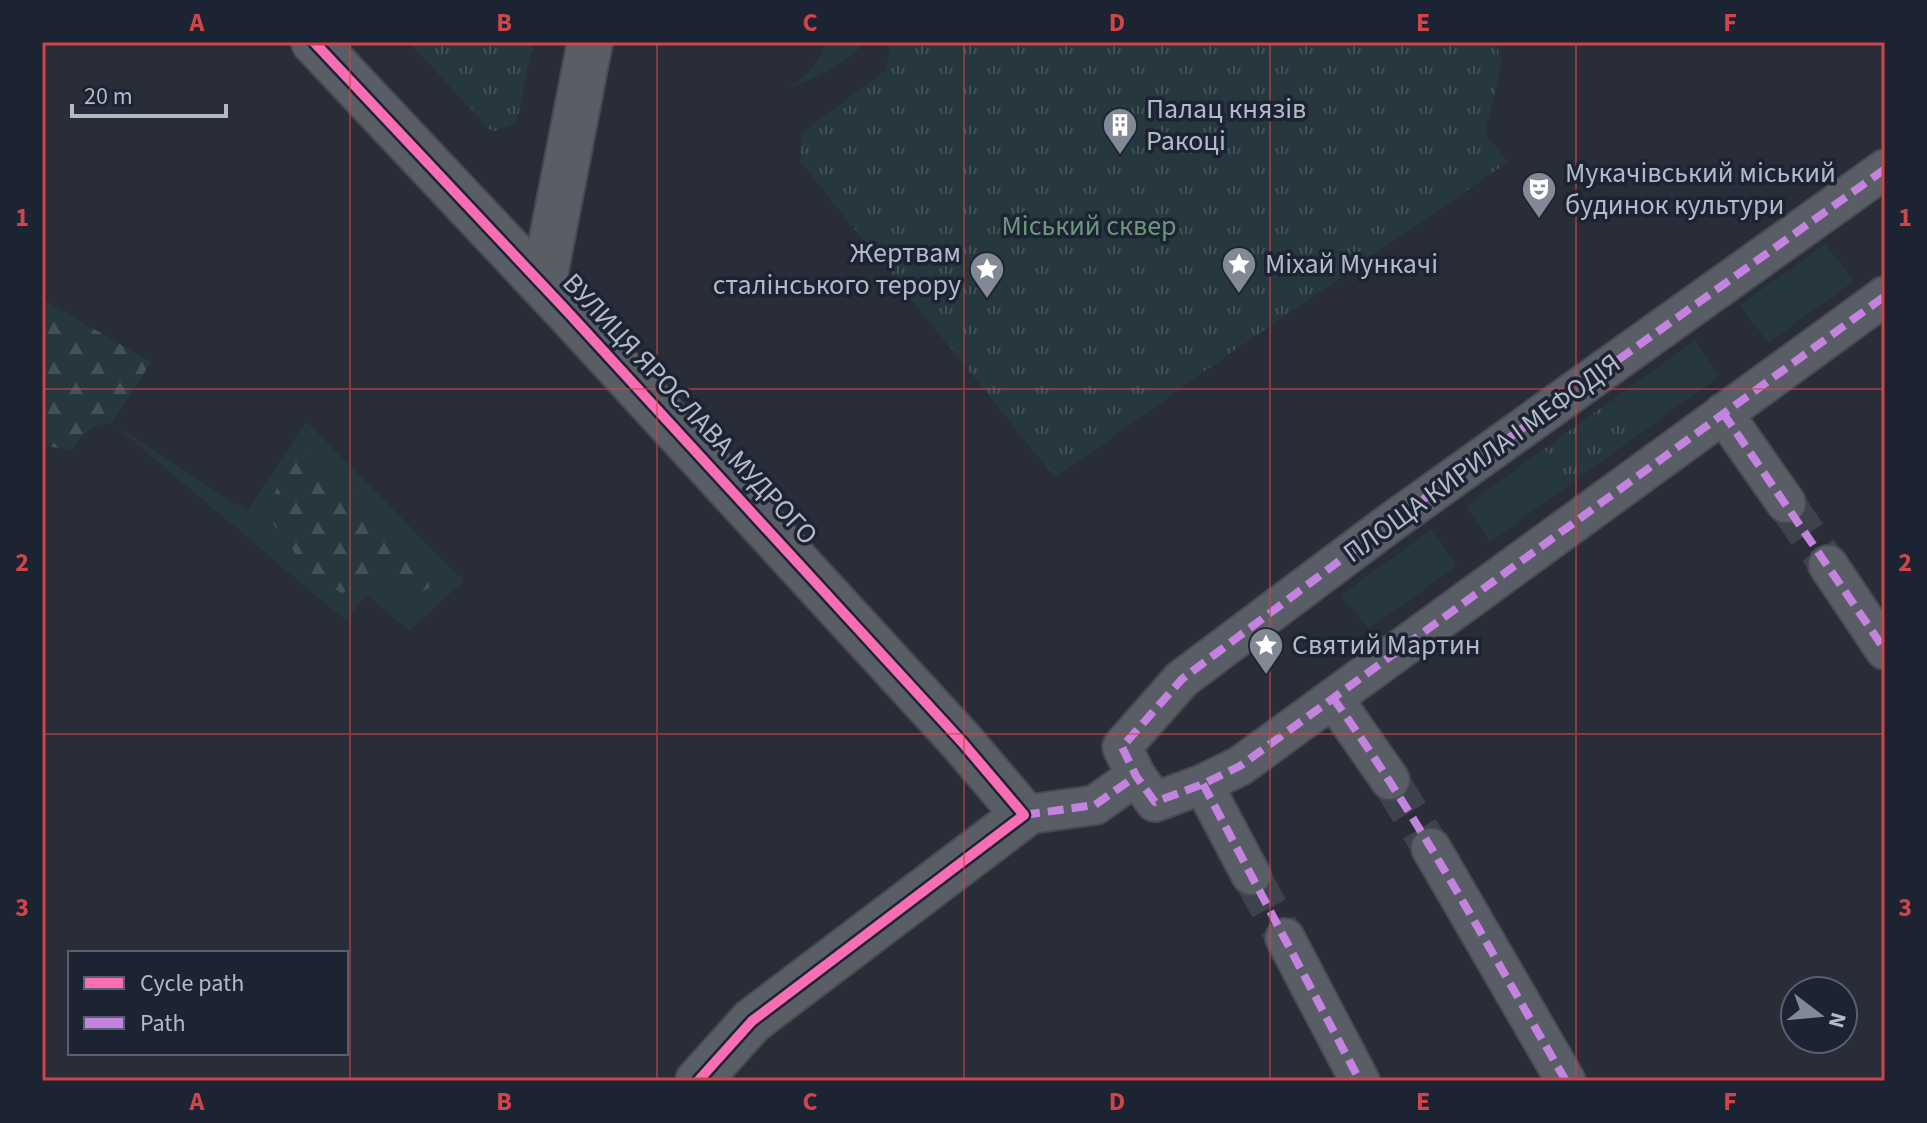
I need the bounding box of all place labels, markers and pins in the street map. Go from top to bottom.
place label: Палац князів Ракоці [1146,89,1306,161]
building icon: Палац князів Ракоці [1101,106,1139,156]
place label: Мукачівський міський будинок культури [1565,153,1836,225]
theatre icon: Мукачівський міський будинок культури [1520,170,1558,220]
place label: Жертвам сталінського терору [713,233,961,305]
place label: Міхай Мункачі [1265,244,1438,284]
place icon: Міхай Мункачі [1220,245,1258,295]
place icon: Жертвам сталінського терору [968,250,1006,300]
place label: Святий Мартин [1292,625,1481,665]
place icon: Святий Мартин [1247,626,1285,676]

